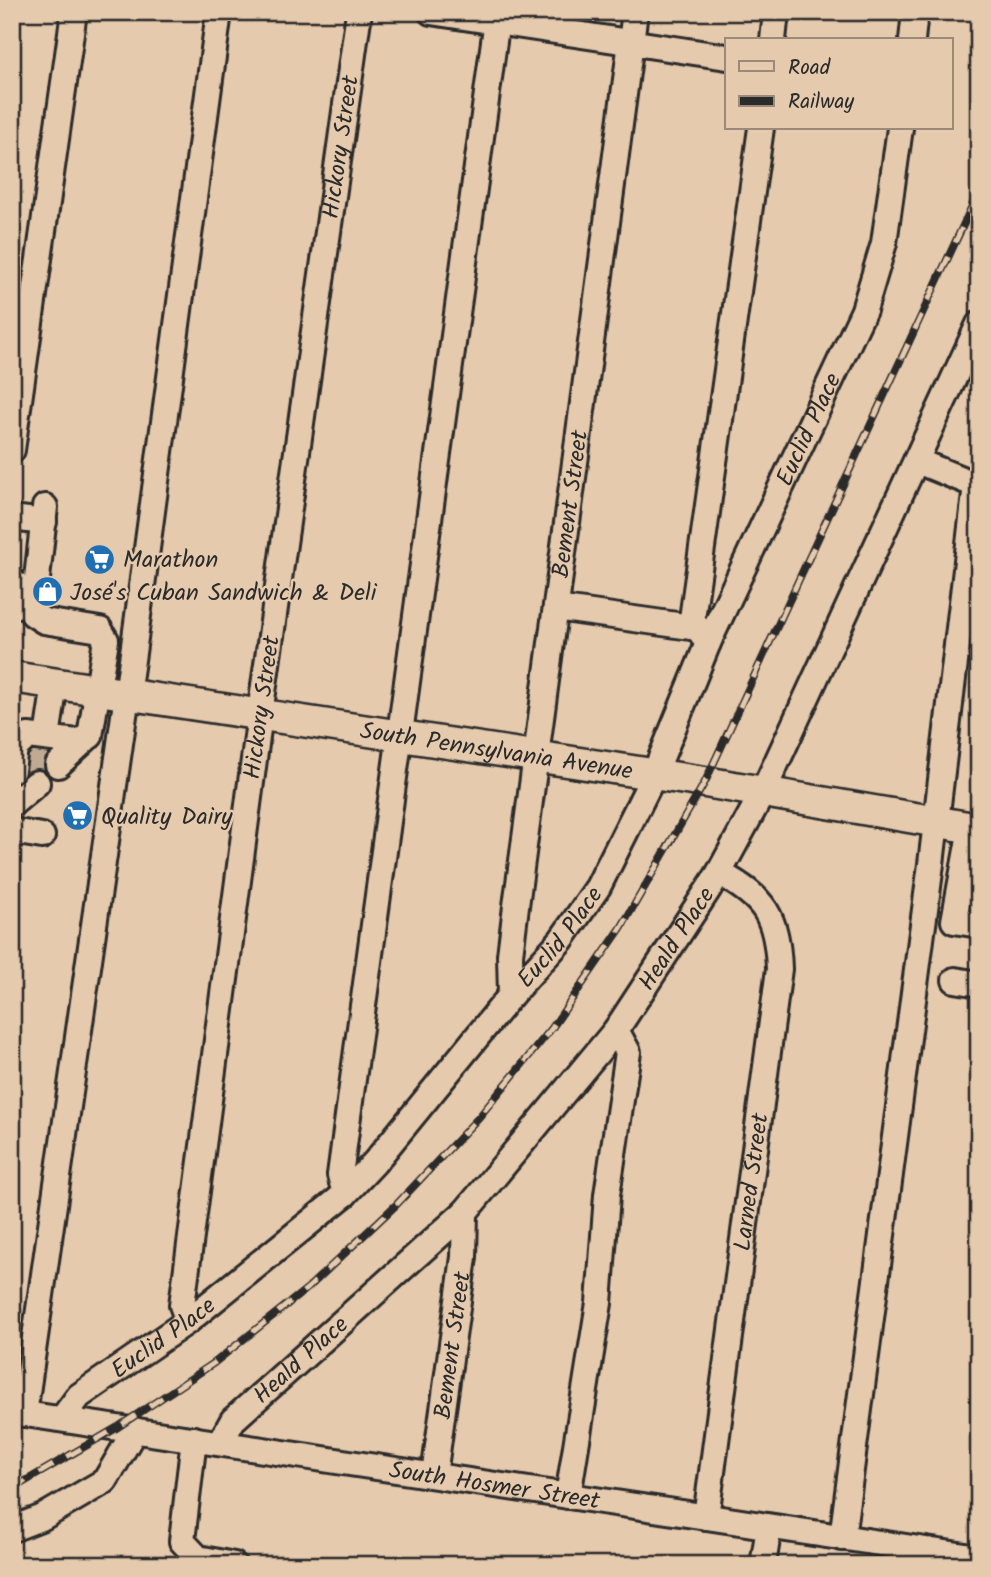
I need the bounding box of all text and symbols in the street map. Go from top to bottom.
legend [725,38,953,130]
text: Road [788,52,831,85]
street label: Hickory Street [312,72,371,221]
text: Railway [788,86,854,119]
street label: Euclid Place [766,367,853,493]
street label: Bement Street [542,427,600,580]
place label: Marathon [123,541,218,580]
supermarket icon: Marathon [83,542,117,576]
place label: José's Cuban Sandwich & Deli [70,574,378,613]
shop icon: José's Cuban Sandwich & Deli [30,575,64,609]
street label: Hickory Street [234,633,292,782]
street label: South Pennsylvania Avenue [357,712,635,792]
place label: Quality Dairy [101,798,233,837]
supermarket icon: Quality Dairy [61,799,95,833]
street label: Euclid Place [508,879,614,998]
street label: Heald Place [629,879,726,999]
street label: Larned Street [724,1110,781,1253]
street label: Bement Street [424,1268,483,1422]
street label: Euclid Place [103,1288,225,1390]
street label: Heald Place [245,1307,358,1414]
street label: South Hosmer Street [386,1451,603,1522]

